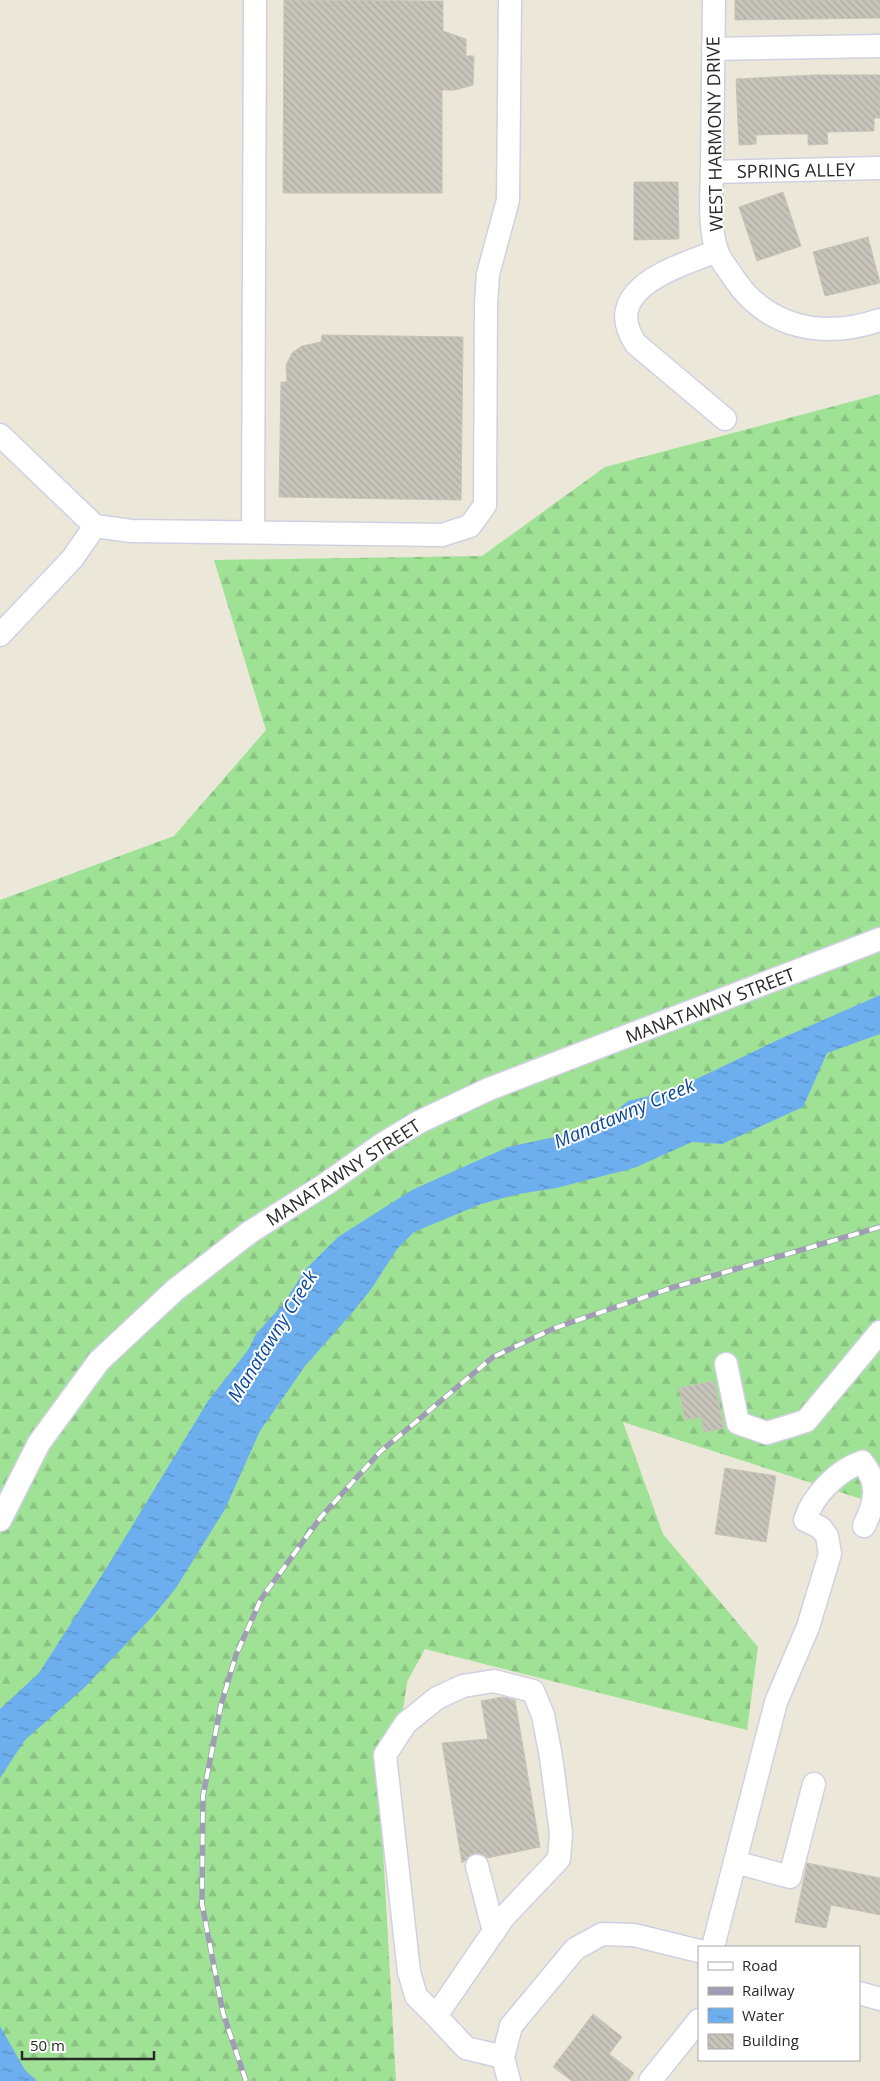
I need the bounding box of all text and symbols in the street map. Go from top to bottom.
street label: WEST HARMONY DRIVE [700,36,728,232]
street label: SPRING ALLEY [737,157,856,183]
street label: MANATAWNY STREET [622,962,798,1048]
water label: Manatawny Creek [550,1071,699,1154]
street label: MANATAWNY STREET [261,1113,425,1231]
water label: Manatawny Creek [221,1265,323,1407]
legend [698,1946,860,2061]
text: Road [742,1955,778,1975]
text: Railway [742,1980,795,2000]
text: Water [742,2005,784,2025]
scale bar [22,2028,155,2060]
text: Building [742,2030,799,2050]
text: 50 m [30,2035,65,2055]

